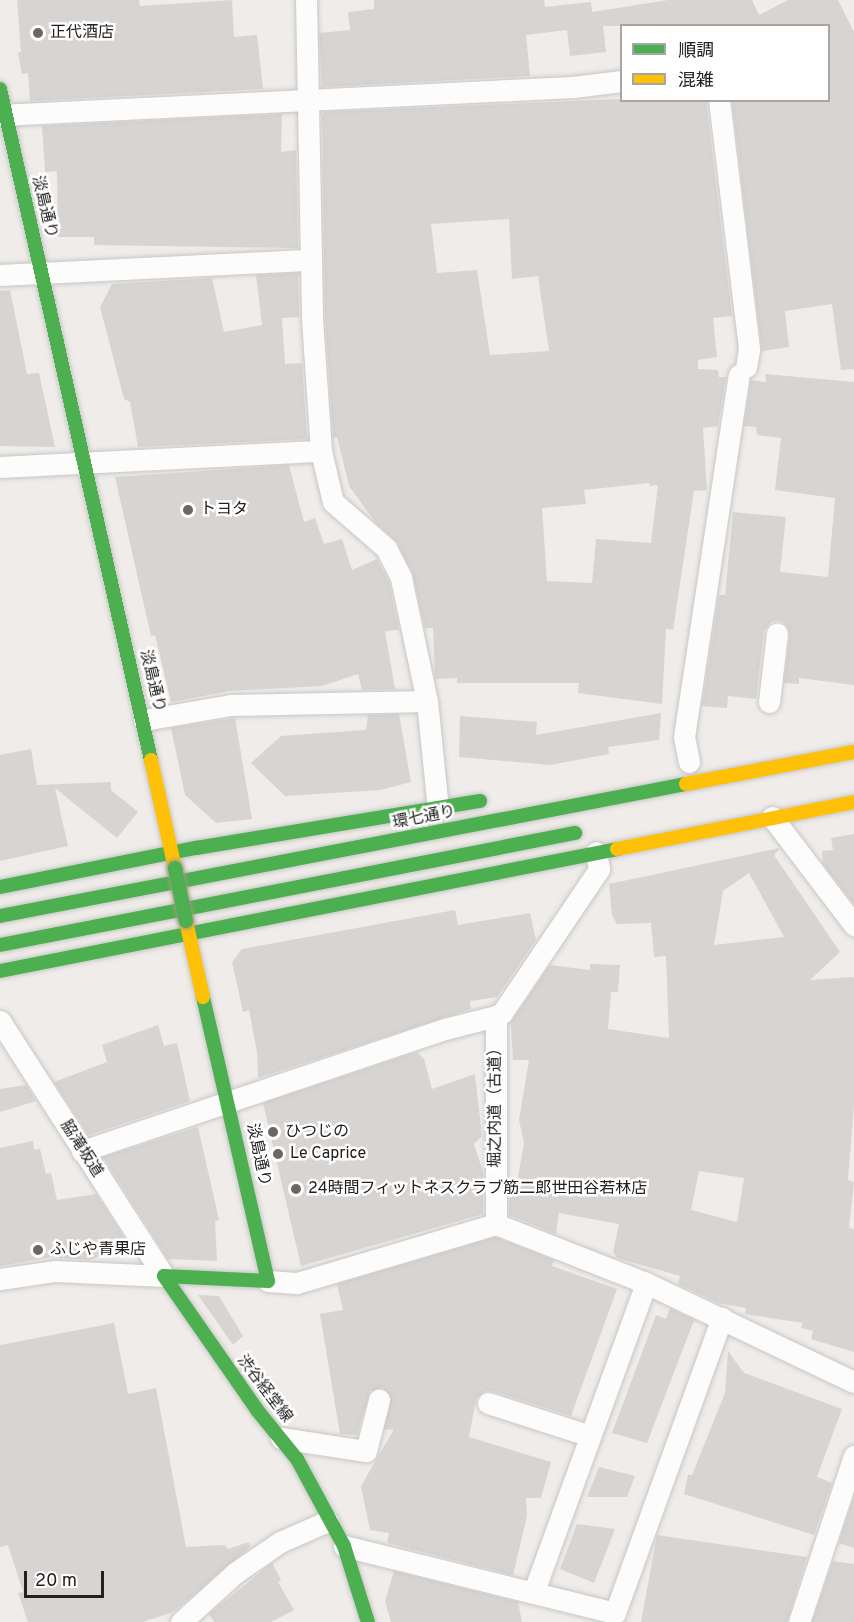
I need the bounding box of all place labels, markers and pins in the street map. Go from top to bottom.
place label: 正代酒店 [50,23,114,43]
marker: 正代酒店 [31,26,45,40]
place label: トヨタ [200,500,248,520]
marker: トヨタ [181,503,195,517]
place label: ひつじの [285,1122,349,1142]
marker: ひつじの [266,1125,280,1139]
place label: Le Caprice [290,1144,366,1164]
marker: Le Caprice [271,1147,285,1161]
place label: 24時間フィットネスクラブ筋二郎世田谷若林店 [308,1179,648,1199]
marker: 24時間フィットネスクラブ筋二郎世田谷若林店 [289,1182,303,1196]
place label: ふじや青果店 [50,1240,146,1260]
marker: ふじや青果店 [31,1243,45,1257]

